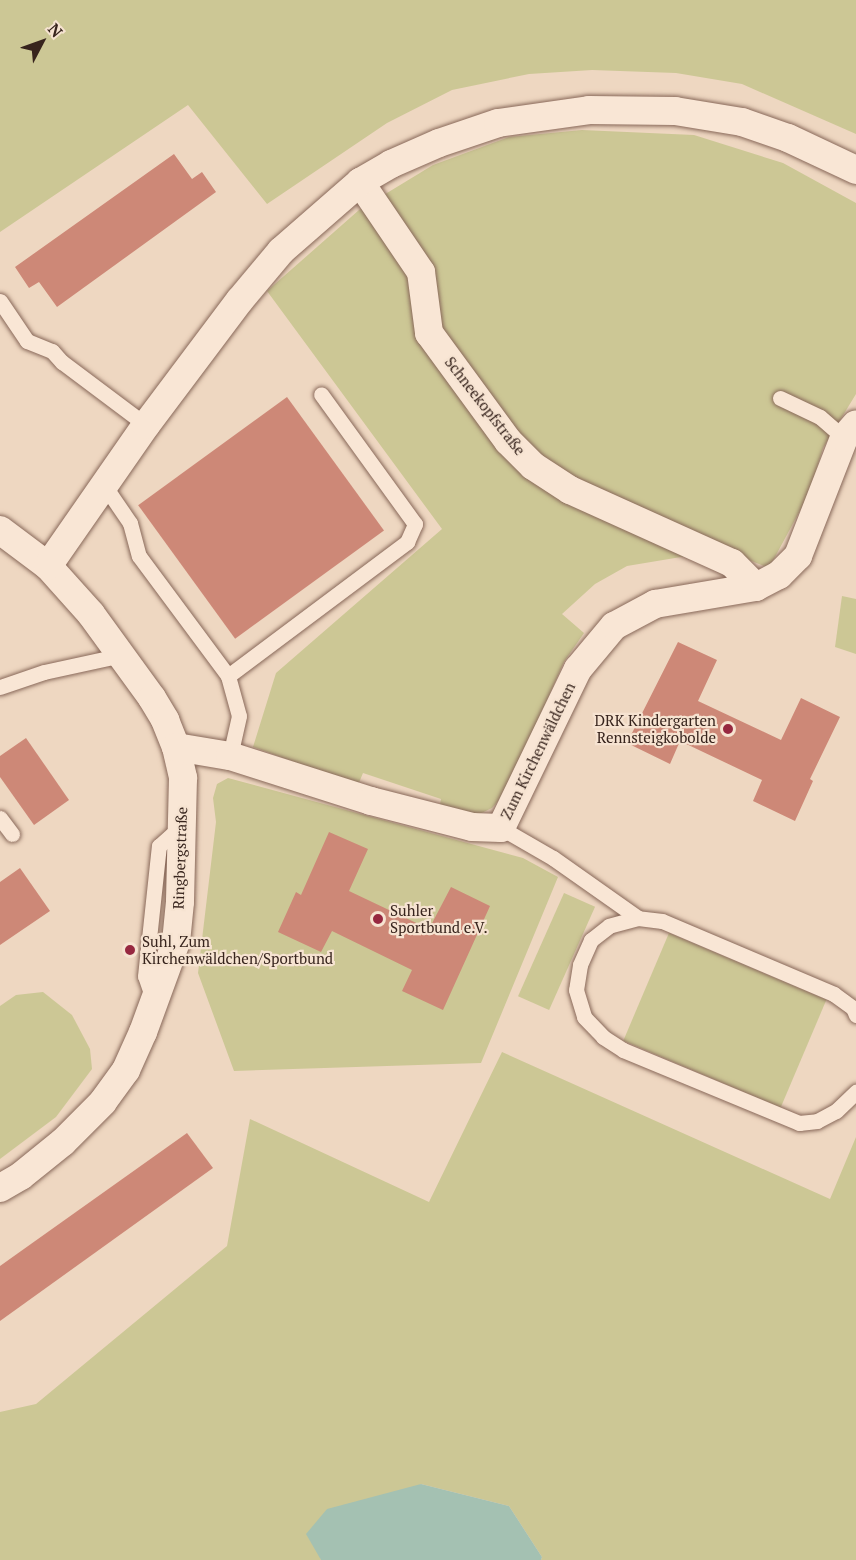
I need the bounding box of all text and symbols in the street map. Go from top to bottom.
north arrow [12,12,72,72]
text: N [43,18,68,42]
street label: Schneekopfstraße [441,353,529,459]
street label: Zum Kirchenwäldchen [497,680,579,822]
place label: DRK Kindergarten Rennsteigkobolde [595,711,716,746]
marker: DRK Kindergarten Rennsteigkobolde [721,722,735,736]
street label: Ringbergstraße [169,806,191,910]
place label: Suhler Sportbund e.V. [390,901,488,936]
marker: Suhler Sportbund e.V. [371,912,385,926]
place label: Suhl, Zum Kirchenwäldchen/Sportbund [142,932,333,967]
marker: Suhl, Zum Kirchenwäldchen/Sportbund [123,943,137,957]

